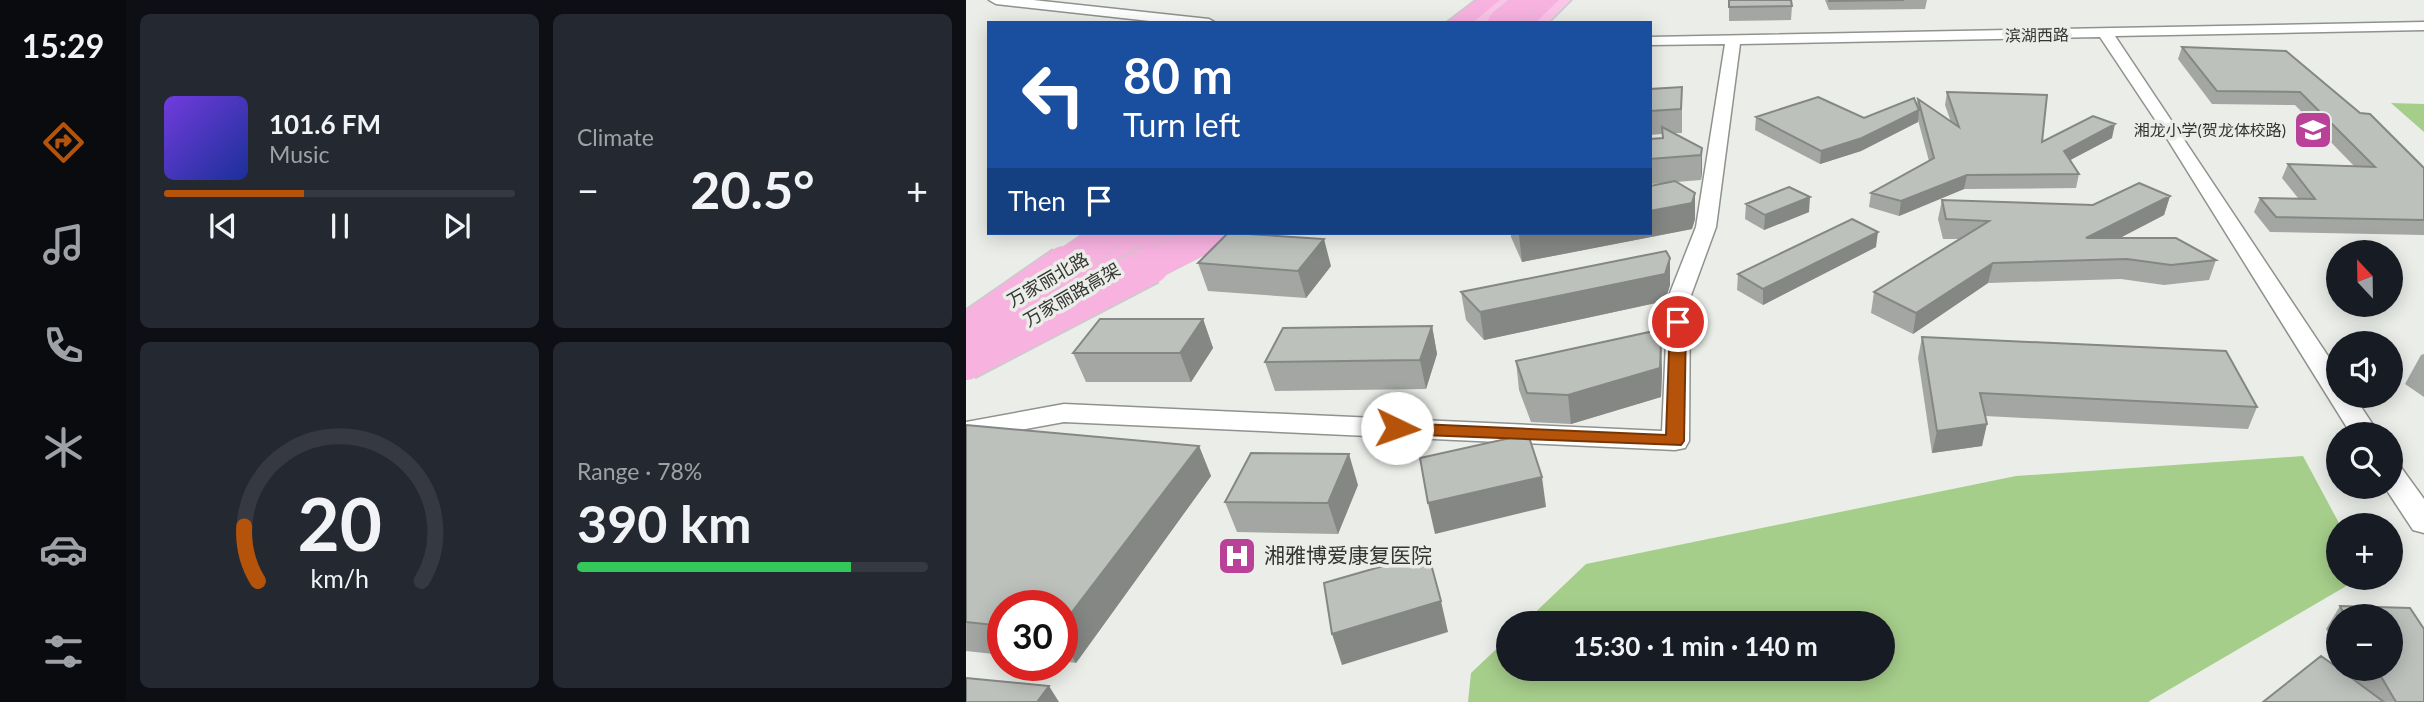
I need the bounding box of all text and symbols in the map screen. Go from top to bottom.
street label: 滨湖西路 [2005,24,2069,45]
text: 15:29 [22,26,104,65]
text: 80 m [1123,46,1233,104]
icon: left [1008,49,1099,140]
text: Turn left [1123,105,1240,144]
text: 101.6 FM [269,108,381,140]
school or university icon: 湘龙小学(贺龙体校路) [2292,109,2334,151]
icon: directions [39,118,88,167]
place label: 湘龙小学(贺龙体校路) [2133,120,2286,139]
text: Climate [577,123,654,151]
text: Music [269,140,329,168]
text: 20.5° [690,158,815,220]
text: − [577,167,599,213]
text: + [906,167,928,213]
icon: arrive [1080,182,1118,220]
text: Then [1008,185,1066,217]
icon: previous [204,207,242,245]
icon: pause [321,207,359,245]
icon: next [438,207,476,245]
icon: music [39,220,88,269]
north arrow [2326,240,2403,317]
map controls [2326,240,2403,681]
street label: 万家丽北路 [1003,247,1092,311]
street label: 万家丽路高架 [1019,258,1124,331]
pin [1648,292,1708,352]
icon: arrive [1659,303,1697,341]
icon: phone [39,321,88,370]
button: sound [2326,331,2403,408]
position arrow [1360,391,1434,465]
button: search [2326,422,2403,499]
icon: climate [39,423,88,472]
text: Range · 78% [577,457,702,485]
text: 20 [297,479,382,567]
text: 390 km [577,492,751,554]
button: + [2326,513,2403,590]
icon: car [39,525,88,574]
hospital icon: 湘雅博爱康复医院 [1216,535,1258,577]
place label: 湘雅博爱康复医院 [1264,542,1432,567]
text: km/h [310,563,369,593]
speed limit sign: 30 [987,590,1078,681]
button: − [2326,604,2403,681]
icon: filters [39,627,88,676]
text: 15:30 · 1 min · 140 m [1573,630,1818,662]

